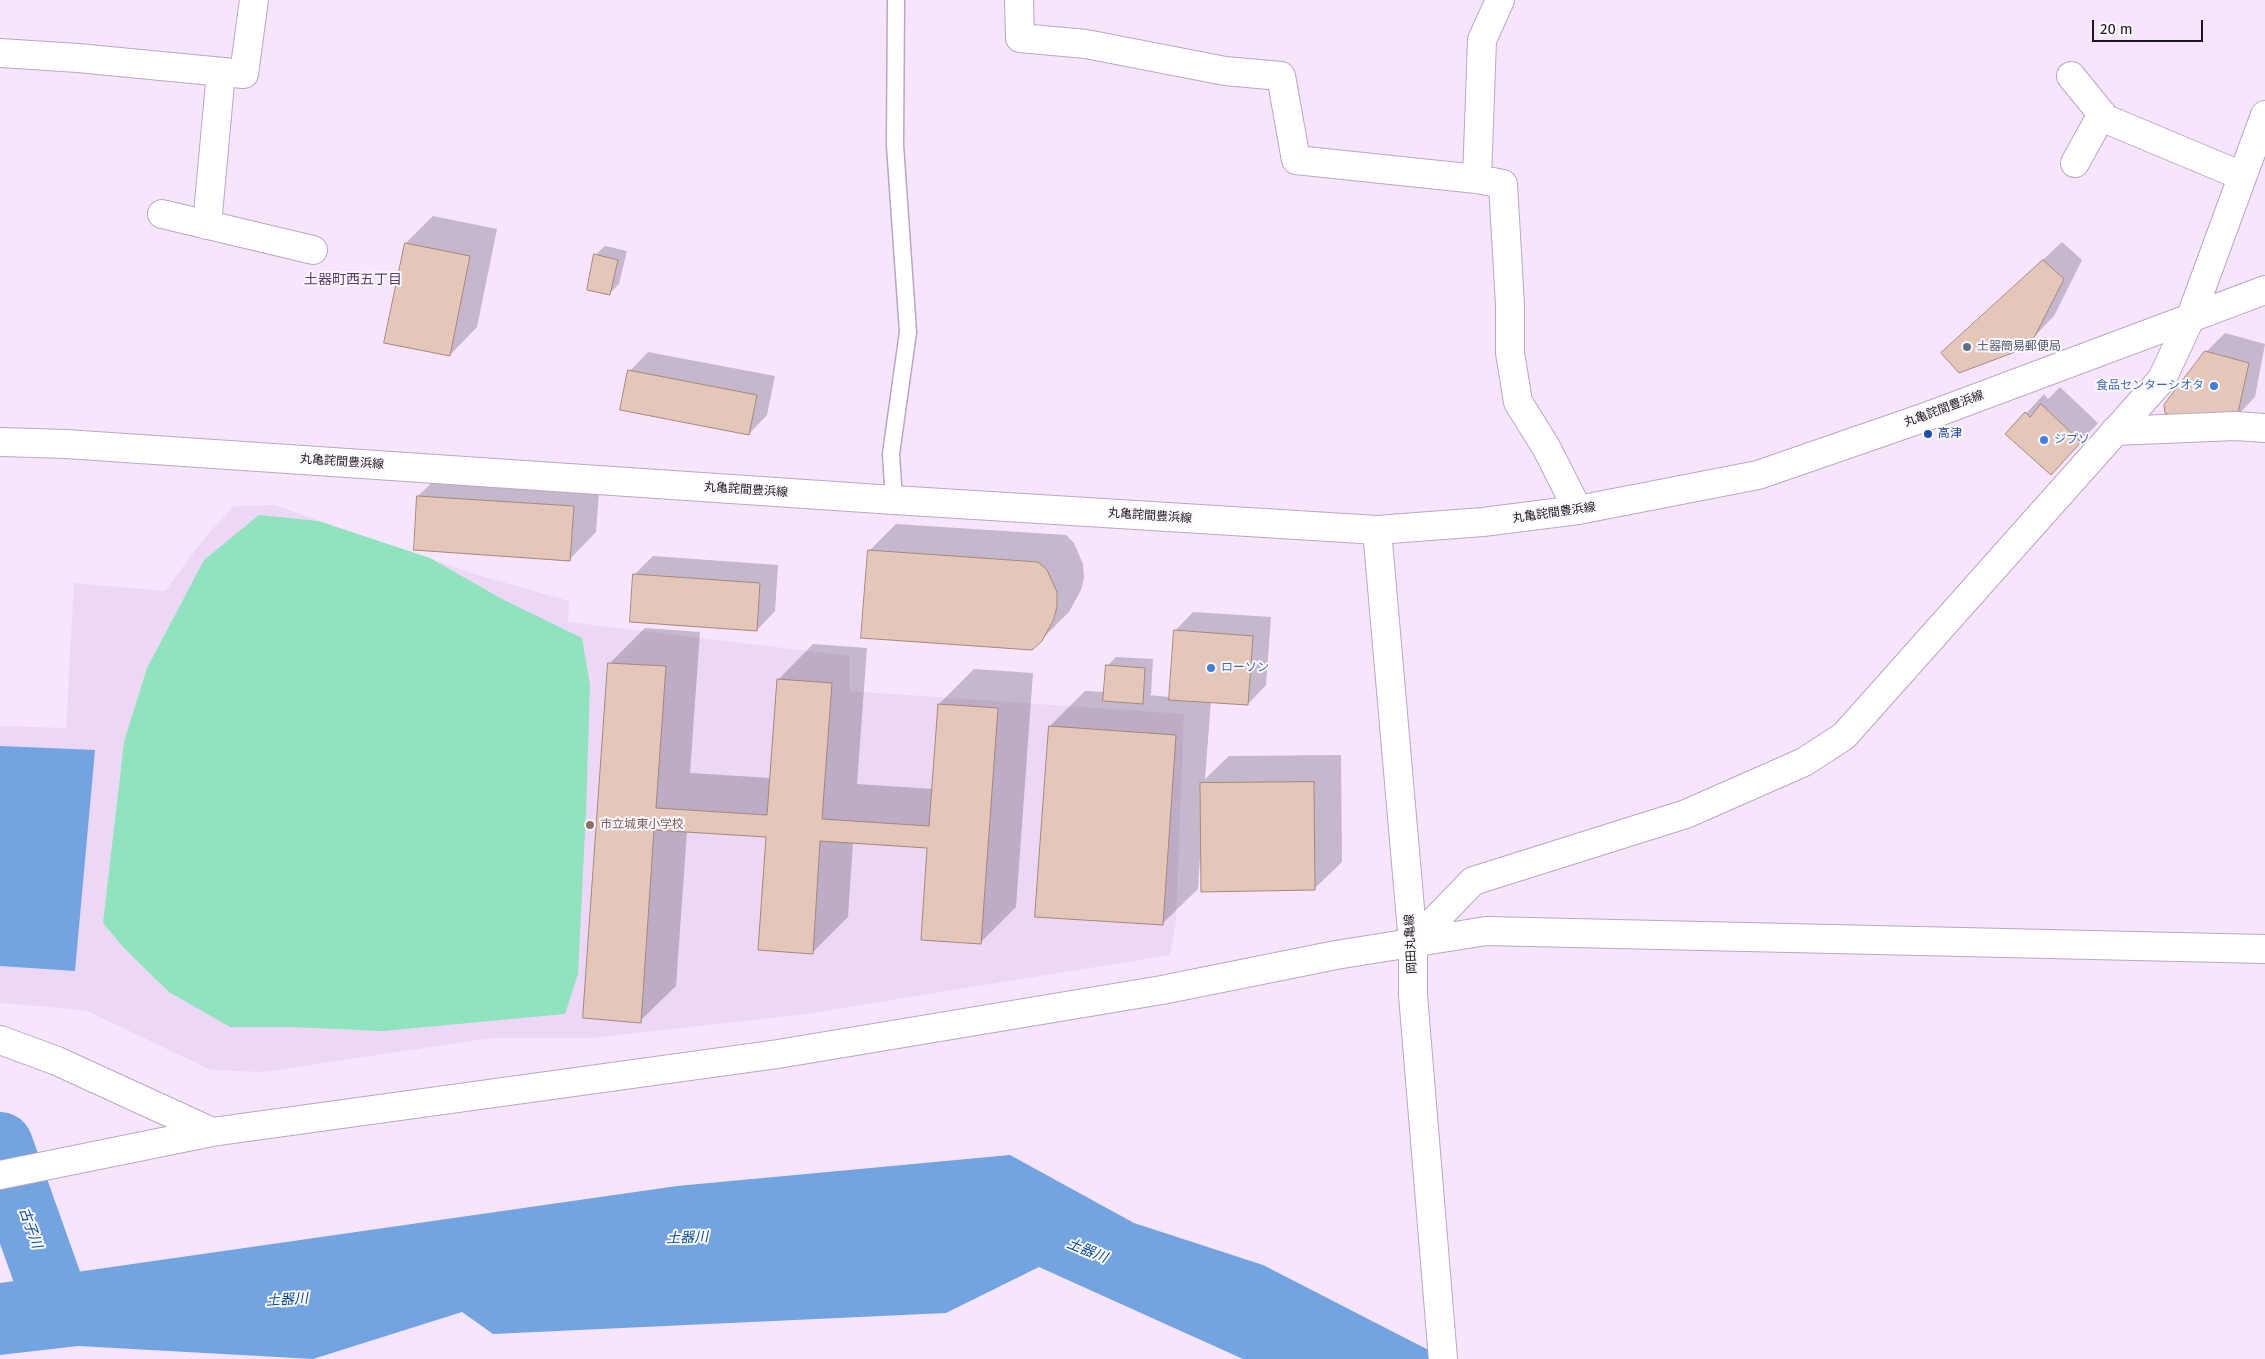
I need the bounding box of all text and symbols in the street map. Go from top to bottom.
scale bar [2095,10,2206,42]
text: 20 m [2100,20,2133,38]
district label: 土器町西五丁目 [304,272,402,288]
place label: 土器簡易郵便局 [1977,340,2061,354]
marker: 土器簡易郵便局 [1961,341,1973,353]
place label: 食品センターシオタ [2096,379,2204,393]
marker: 食品センターシオタ [2208,380,2220,392]
street label: 丸亀詫間豊浜線 [1902,388,1986,430]
place label: 高津 [1938,427,1962,441]
marker: 高津 [1922,428,1934,440]
place label: ジプソ [2054,433,2090,447]
marker: ジプソ [2038,434,2050,446]
street label: 丸亀詫間豊浜線 [300,452,384,472]
street label: 丸亀詫間豊浜線 [704,480,788,500]
street label: 丸亀詫間豊浜線 [1511,500,1597,526]
street label: 丸亀詫間豊浜線 [1108,506,1192,526]
place label: ローソン [1221,661,1269,675]
marker: ローソン [1205,662,1217,674]
place label: 市立城東小学校 [600,818,684,832]
marker: 市立城東小学校 [584,819,596,831]
street label: 岡田丸亀線 [1402,914,1420,974]
water label: 古子川 [15,1205,45,1251]
water label: 土器川 [666,1229,708,1247]
water label: 土器川 [1064,1235,1110,1267]
water label: 土器川 [265,1290,309,1310]

